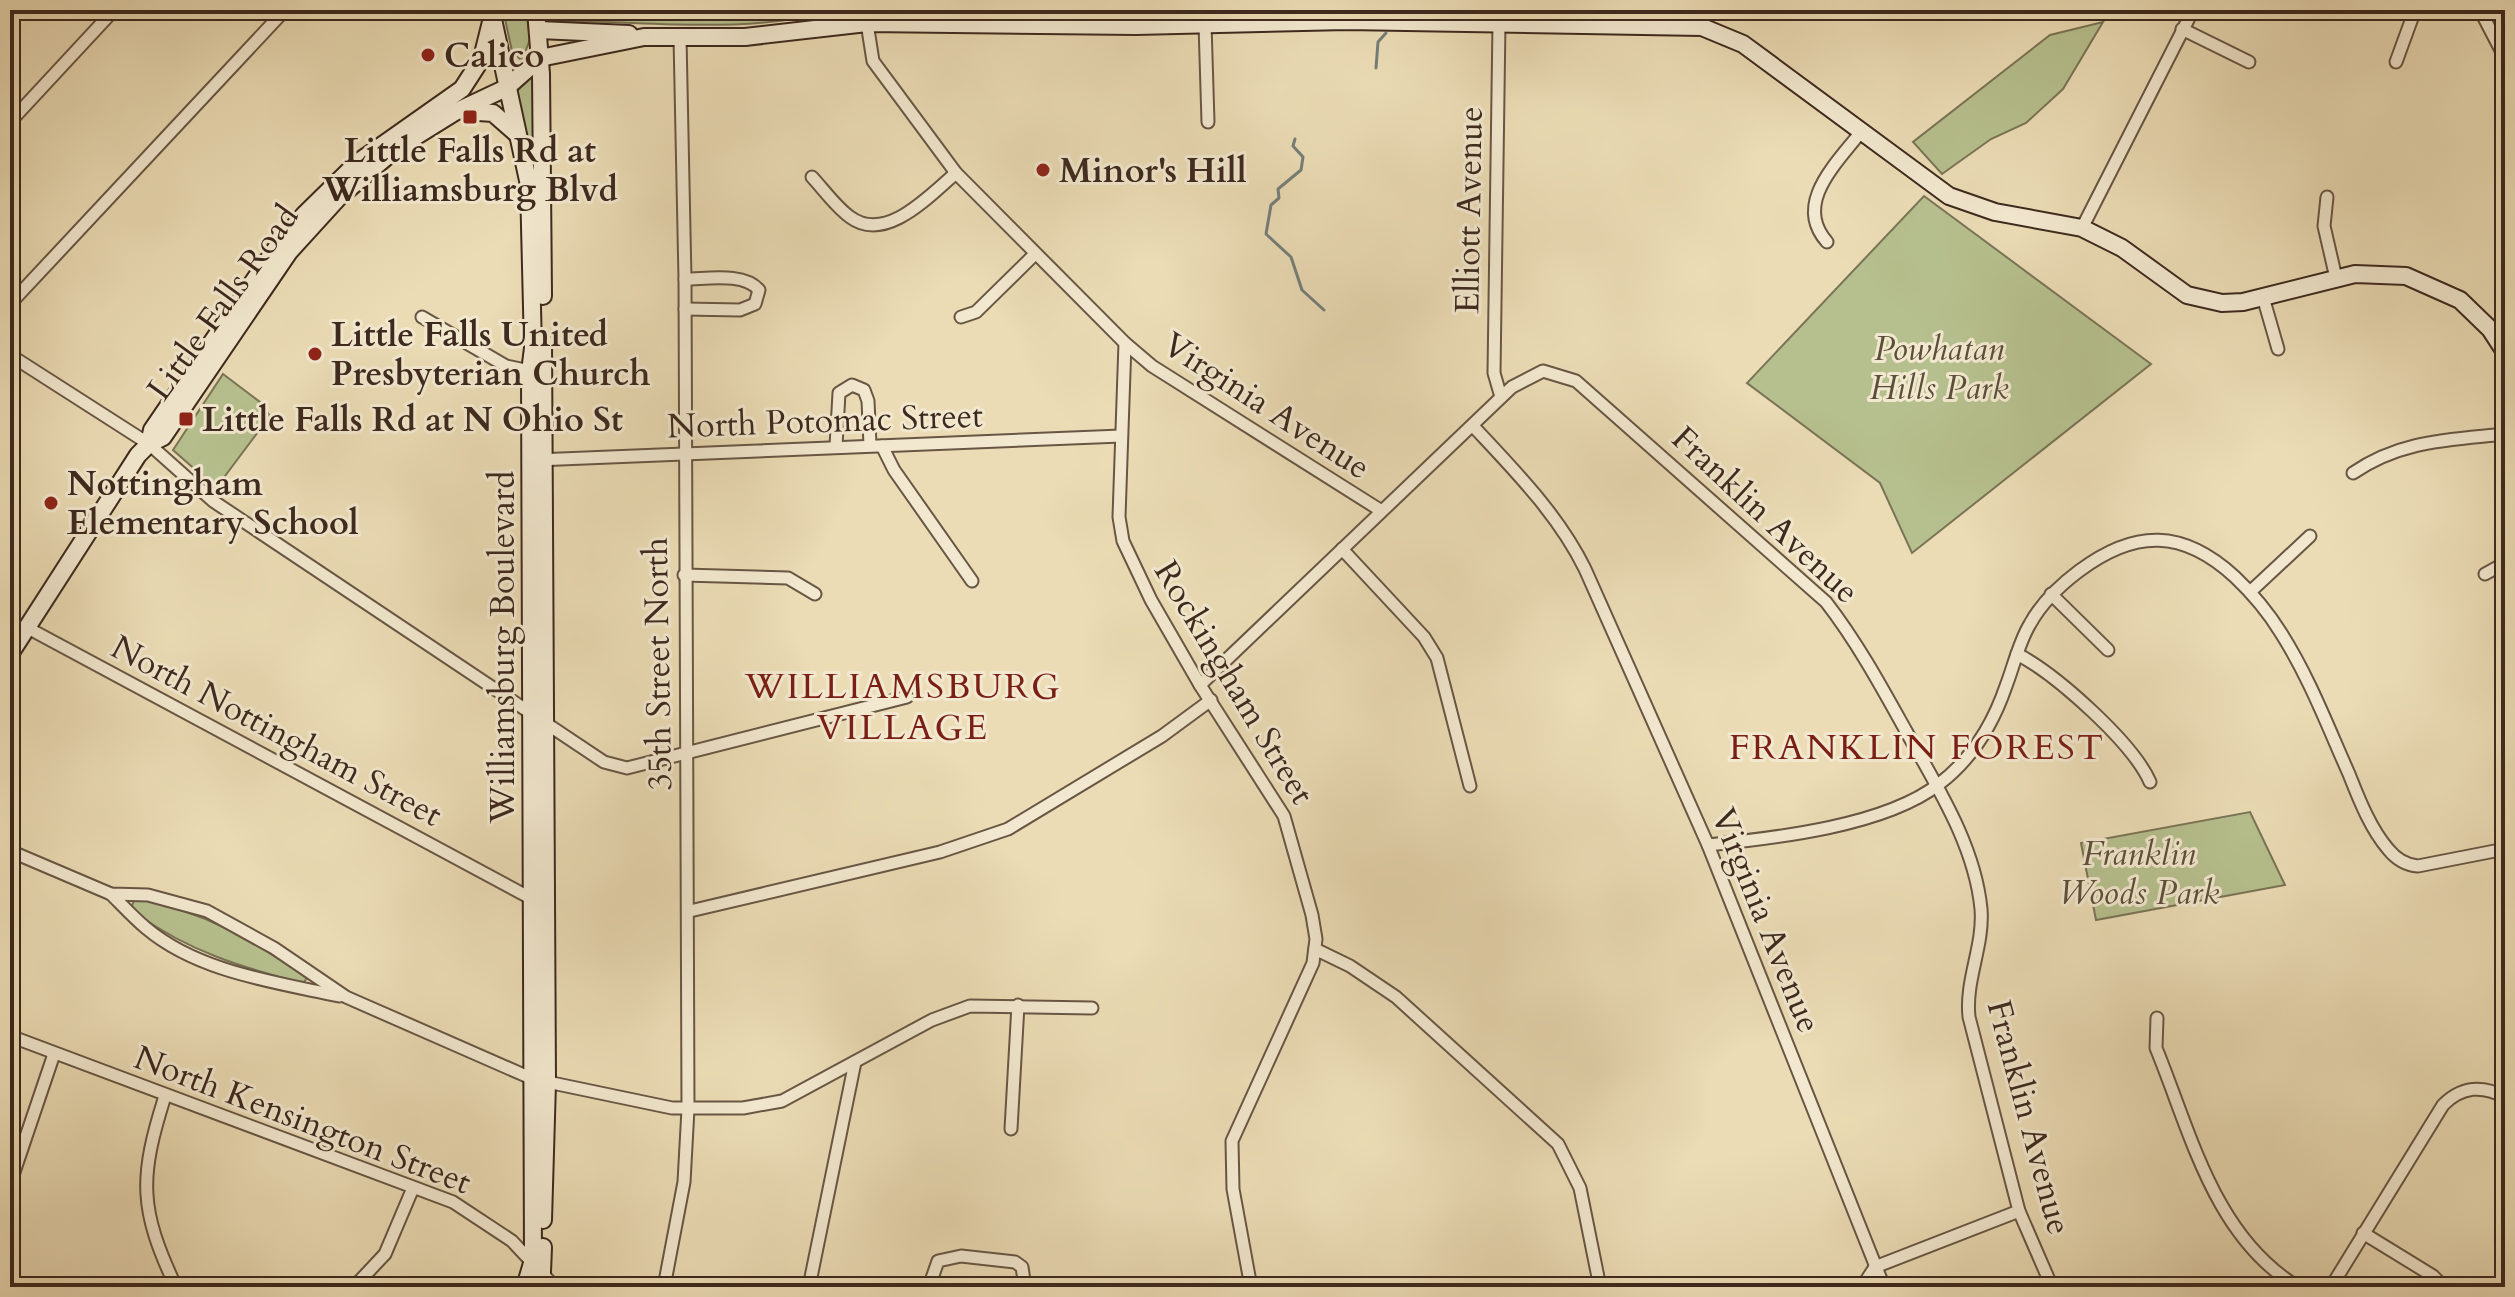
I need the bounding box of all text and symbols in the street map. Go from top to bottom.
place label: Calico [444,33,544,79]
marker: Calico [419,46,437,64]
street label: Elliott Avenue [1444,106,1494,314]
marker: Little Falls Rd at Williamsburg Blvd [461,108,479,126]
place label: Little Falls Rd at Williamsburg Blvd [321,128,618,213]
place label: Minor's Hill [1059,148,1247,194]
marker: Minor's Hill [1034,161,1052,179]
street label: Little Falls Road [136,195,309,410]
place label: Little Falls United Presbyterian Church [331,312,651,397]
street label: Virginia Avenue [1154,322,1379,490]
park label: Powhatan Hills Park [1869,326,2009,411]
marker: Little Falls United Presbyterian Church [306,345,324,363]
street label: North Potomac Street [666,392,984,449]
place label: Little Falls Rd at N Ohio St [202,397,623,443]
marker: Little Falls Rd at N Ohio St [177,410,195,428]
street label: Franklin Avenue [1662,416,1869,614]
place label: Nottingham Elementary School [67,461,359,546]
street label: Williamsburg Boulevard [480,471,526,824]
marker: Nottingham Elementary School [42,494,60,512]
street label: 35th Street North [633,537,683,791]
street label: Rockingham Street [1143,552,1325,813]
street label: North Nottingham Street [103,624,450,838]
district label: WILLIAMSBURG VILLAGE [744,662,1061,752]
district label: FRANKLIN FOREST [1729,723,2105,772]
street label: Virginia Avenue [1700,801,1832,1040]
park label: Franklin Woods Park [2059,831,2220,916]
street label: Franklin Avenue [1976,995,2082,1240]
street label: North Kensington Street [128,1034,478,1205]

